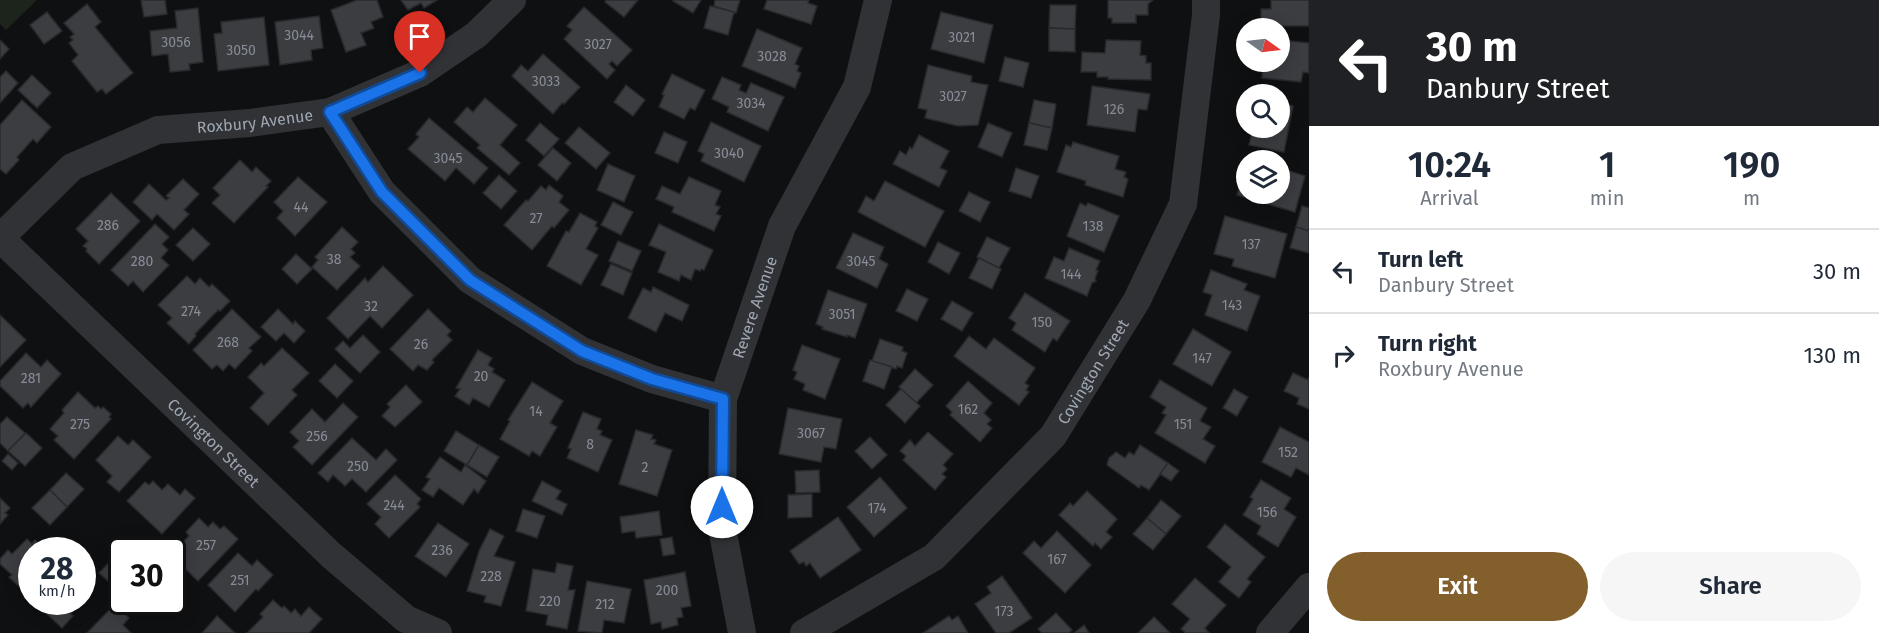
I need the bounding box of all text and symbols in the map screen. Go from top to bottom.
pin [394,11,445,73]
north arrow [1236,18,1290,72]
map controls [1236,18,1290,204]
icon: arrive [403,20,436,53]
text: 30 m [1426,22,1518,72]
icon: left [1327,24,1405,102]
house number: 3044 [284,27,314,44]
house number: 3021 [948,29,976,46]
house number: 3056 [161,34,191,51]
house number: 3027 [584,36,612,53]
house number: 3050 [226,42,256,59]
house number: 3028 [757,48,787,65]
house number: 3033 [532,73,560,90]
text: Danbury Street [1426,73,1610,105]
button: search [1236,84,1290,138]
house number: 3027 [939,88,967,105]
house number: 3034 [736,95,766,112]
house number: 126 [1104,101,1124,118]
street label: Roxbury Avenue [196,105,314,137]
text: 10:24 [1408,143,1491,187]
text: 1 [1599,143,1615,187]
text: 190 [1723,143,1780,187]
house number: 3040 [714,145,744,162]
house number: 3045 [433,150,463,167]
button: layers [1236,150,1290,204]
text: Arrival [1420,186,1479,210]
text: min [1590,186,1624,210]
text: m [1743,186,1760,210]
house number: 44 [294,199,309,216]
house number: 27 [529,210,543,227]
house number: 286 [97,217,119,234]
house number: 138 [1083,218,1104,235]
house number: 137 [1241,236,1261,253]
text: Turn left [1378,246,1463,273]
house number: 38 [327,251,342,268]
house number: 280 [131,253,153,270]
house number: 3045 [846,253,876,270]
street label: Revere Avenue [728,254,781,361]
icon: left [1327,255,1360,288]
text: 30 m [1813,258,1861,285]
house number: 144 [1061,266,1082,283]
text: Danbury Street [1378,273,1514,297]
house number: 143 [1222,297,1242,314]
house number: 32 [364,298,378,315]
house number: 274 [181,303,201,320]
house number: 3051 [828,306,856,323]
house number: 150 [1032,314,1053,331]
street label: Covington Street [1053,315,1133,428]
text: Turn right [1378,330,1477,357]
house number: 268 [217,334,239,351]
house number: 26 [414,336,428,353]
icon: right [1327,339,1360,372]
text: 130 m [1804,342,1861,369]
house number: 147 [1192,350,1212,367]
text: Roxbury Avenue [1378,357,1524,381]
house number: 20 [474,368,489,385]
house number: 281 [21,370,41,387]
street label: Covington Street [164,394,264,491]
house number: 162 [958,401,978,418]
house number: 14 [529,403,543,420]
house number: 275 [70,416,90,433]
house number: 151 [1174,416,1192,433]
house number: 3067 [797,425,825,442]
house number: 256 [306,428,328,445]
house number: 8 [586,436,594,453]
house number: 152 [1278,444,1298,461]
house number: 250 [347,458,369,475]
house number: 2 [642,459,649,476]
position arrow [690,475,754,539]
house number: 244 [383,497,405,514]
house number: 174 [867,500,887,517]
house number: 156 [1257,504,1277,521]
speed limit sign: 30 [108,537,186,615]
house number: 257 [196,537,216,554]
house number: 236 [431,542,453,559]
text: 28 [41,551,73,587]
house number: 167 [1047,551,1067,568]
button: Exit [1327,552,1588,621]
button: Share [1600,552,1861,621]
house number: 228 [480,568,502,585]
house number: 251 [230,572,250,589]
text: km/h [38,582,76,600]
house number: 200 [656,582,678,599]
house number: 220 [539,593,561,610]
house number: 212 [595,596,615,613]
house number: 173 [994,603,1014,620]

